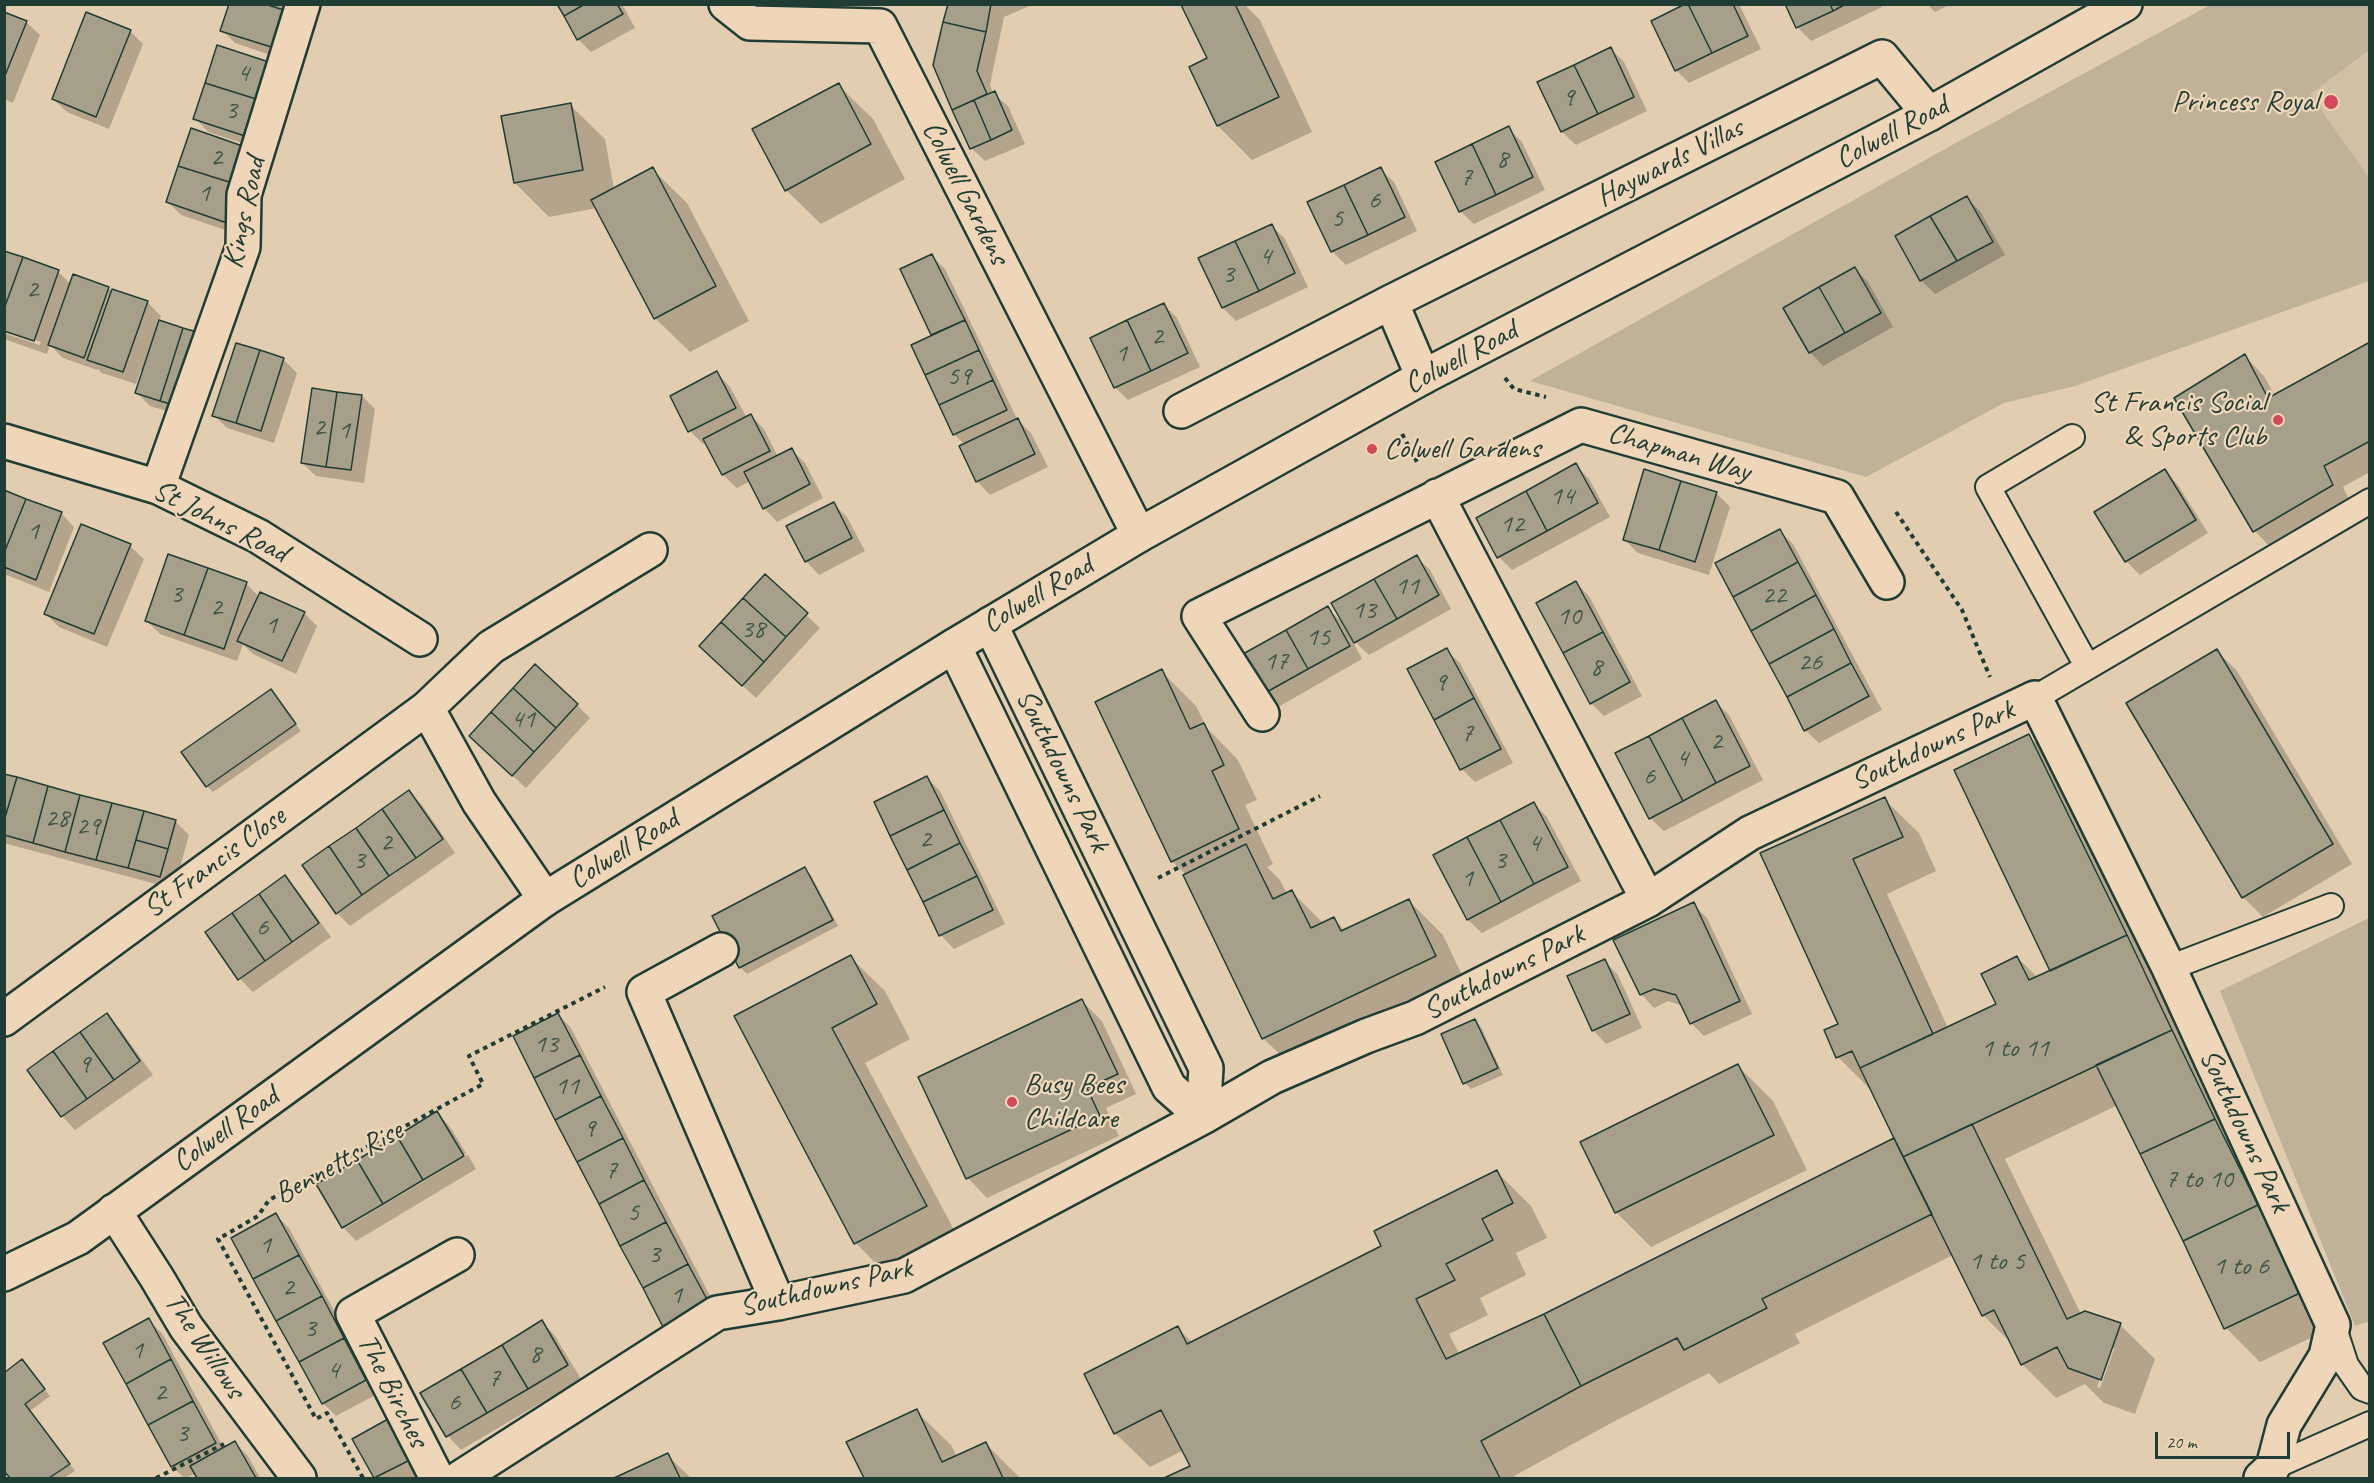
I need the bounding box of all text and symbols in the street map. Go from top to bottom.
house number: 4 [237,58,249,90]
house number: 9 [1562,82,1574,114]
place label: Princess Royal [2172,84,2318,120]
street label: Colwell Road [1829,88,1955,178]
marker: Princess Royal [2322,93,2340,111]
house number: 3 [225,95,237,127]
street label: Haywards Villas [1591,111,1749,215]
street label: Colwell Gardens [913,115,1017,271]
house number: 2 [210,142,222,174]
house number: 8 [1496,144,1508,176]
street label: Kings Road [216,154,274,272]
house number: 7 [1460,162,1472,194]
house number: 1 [198,178,210,210]
house number: 6 [1368,185,1380,217]
house number: 5 [1331,203,1343,235]
house number: 4 [1259,241,1271,273]
house number: 3 [1222,259,1234,291]
house number: 2 [26,274,38,306]
street label: Colwell Road [1398,313,1524,403]
house number: 2 [1151,321,1163,353]
house number: 1 [1115,338,1127,370]
house number: 59 [947,361,971,393]
place label: St Francis Social & Sports Club [2090,385,2266,456]
house number: 2 [313,412,325,444]
marker: St Francis Social & Sports Club [2271,413,2285,427]
house number: 1 [338,415,350,447]
street label: Chapman Way [1604,416,1754,490]
place label: Colwell Gardens [1384,431,1540,467]
marker: Colwell Gardens [1365,442,1379,456]
street label: St Johns Road [146,473,294,571]
house number: 14 [1550,481,1574,513]
house number: 12 [1500,509,1524,541]
house number: 1 [27,516,39,548]
street label: Colwell Road [976,548,1100,642]
house number: 11 [1395,571,1419,603]
house number: 3 [170,579,182,611]
house number: 22 [1762,580,1786,612]
house number: 2 [210,592,222,624]
house number: 13 [1352,595,1376,627]
house number: 10 [1557,601,1581,633]
house number: 1 [265,610,277,642]
house number: 38 [741,614,765,646]
house number: 15 [1306,622,1330,654]
house number: 17 [1264,646,1288,678]
house number: 26 [1798,647,1822,679]
house number: 8 [1590,652,1602,684]
house number: 9 [1434,667,1446,699]
street label: Southdowns Park [1007,684,1117,858]
street label: Southdowns Park [1846,693,2020,799]
house number: 41 [511,704,535,736]
house number: 7 [1461,718,1473,750]
house number: 2 [1710,726,1722,758]
house number: 4 [1676,743,1688,775]
house number: 6 [1643,761,1655,793]
street label: St Francis Close [137,799,293,927]
street label: Colwell Road [562,802,686,898]
house number: 28 [45,803,69,835]
house number: 29 [76,811,100,843]
house number: 2 [919,824,931,856]
house number: 2 [380,827,392,859]
house number: 4 [1528,828,1540,860]
house number: 3 [353,845,365,877]
house number: 3 [1494,845,1506,877]
house number: 1 [1461,863,1473,895]
house number: 6 [256,912,268,944]
street label: Southdowns Park [1417,917,1591,1029]
house number: 13 [534,1029,558,1061]
house number: 1 to 11 [1981,1033,2049,1065]
street label: Southdowns Park [2191,1044,2297,1218]
house number: 9 [78,1049,90,1081]
place label: Busy Bees Childcare [1024,1067,1124,1138]
house number: 11 [555,1071,579,1103]
street label: Colwell Road [166,1079,286,1181]
marker: Busy Bees Childcare [1005,1095,1019,1109]
street label: Bennetts Rise [269,1113,409,1213]
house number: 9 [583,1113,595,1145]
house number: 7 [605,1155,617,1187]
house number: 7 to 10 [2165,1164,2233,1196]
house number: 5 [627,1197,639,1229]
house number: 1 [259,1230,271,1262]
house number: 3 [648,1239,660,1271]
house number: 1 to 5 [1969,1246,2025,1278]
street label: Southdowns Park [736,1251,916,1325]
house number: 1 to 6 [2213,1251,2269,1283]
house number: 2 [282,1272,294,1304]
house number: 1 [670,1280,682,1312]
street label: The Willows [156,1286,252,1406]
house number: 3 [304,1313,316,1345]
street label: The Birches [348,1329,436,1453]
house number: 1 [131,1335,143,1367]
house number: 8 [529,1339,541,1371]
house number: 4 [327,1355,339,1387]
house number: 7 [488,1363,500,1395]
house number: 2 [154,1377,166,1409]
house number: 6 [448,1387,460,1419]
house number: 3 [176,1418,188,1450]
scale bar [2158,1420,2293,1458]
text: 20 m [2166,1431,2197,1453]

